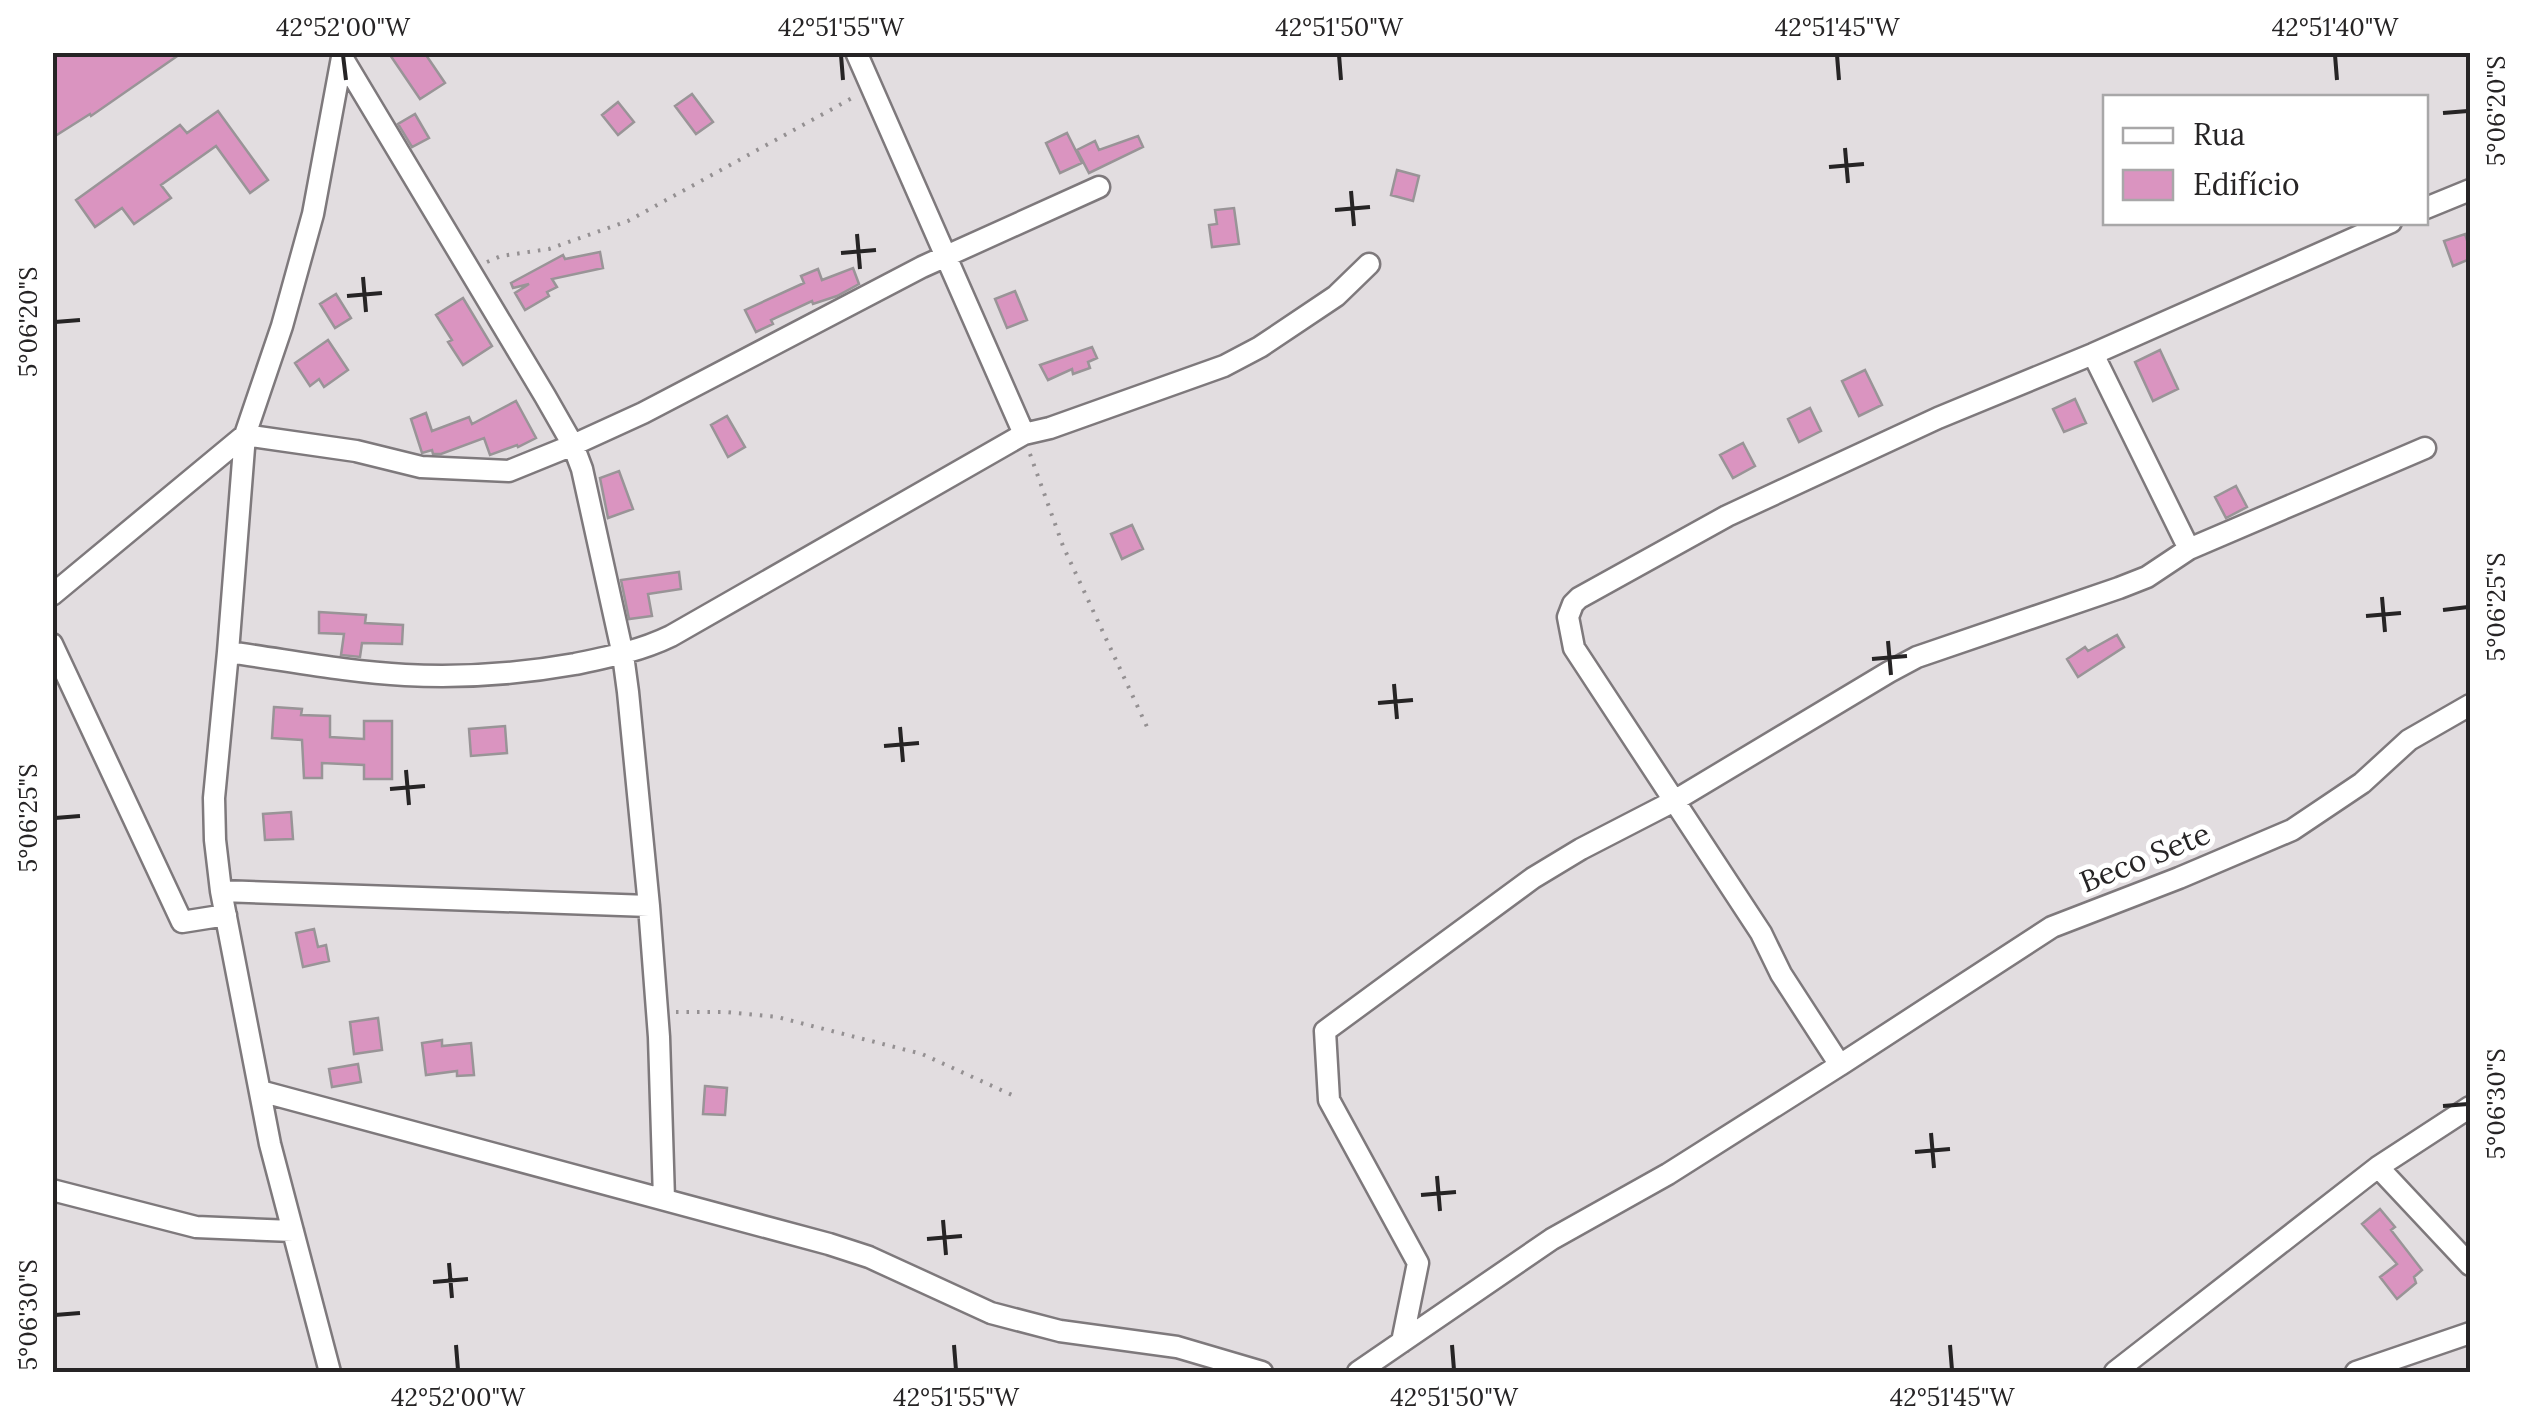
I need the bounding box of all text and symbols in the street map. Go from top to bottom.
text: 42°52'00"W [276,11,411,43]
text: 42°51'55"W [778,11,905,43]
text: 42°51'50"W [1275,11,1404,43]
text: 42°51'45"W [1775,11,1900,43]
text: 42°51'40"W [2272,11,2399,43]
text: 5°06'20"S [2480,56,2512,166]
legend [2103,95,2428,225]
text: Rua [2193,115,2245,153]
text: Edifício [2193,165,2299,203]
text: 5°06'20"S [12,267,44,377]
text: 5°06'25"S [2480,553,2512,661]
text: 5°06'25"S [12,764,44,872]
street label: Beco Sete [2074,814,2215,900]
text: 5°06'30"S [2480,1048,2512,1160]
text: 5°06'30"S [12,1259,44,1371]
text: 42°52'00"W [391,1381,526,1413]
text: 42°51'55"W [893,1381,1020,1413]
text: 42°51'50"W [1390,1381,1519,1413]
text: 42°51'45"W [1890,1381,2015,1413]

